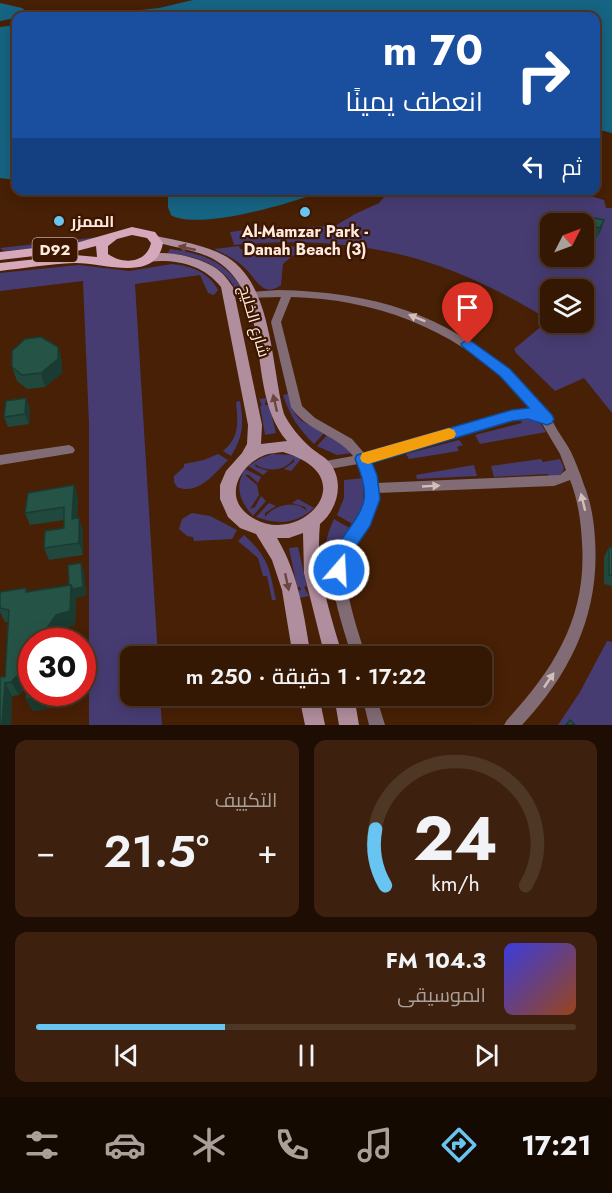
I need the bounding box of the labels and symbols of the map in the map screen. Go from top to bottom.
marker: Al-Mamzar Park - Danah Beach (3) [298,205,312,219]
place label: الممزر [70,210,114,233]
north arrow [540,213,594,267]
marker: الممزر [52,214,66,228]
place label: Al-Mamzar Park - Danah Beach (3) [241,220,369,261]
road number: D92 [32,238,78,262]
one-way arrow [178,242,196,252]
street label: شارع الخليج [233,282,276,360]
pin [442,282,493,344]
one-way arrow [408,313,426,322]
one-way arrow [269,394,279,413]
one-way arrow [421,482,440,491]
one-way arrow [578,493,588,512]
position arrow [307,538,371,602]
one-way arrow [283,572,293,591]
speed limit sign: 30 [18,628,96,706]
one-way arrow [544,672,555,688]

